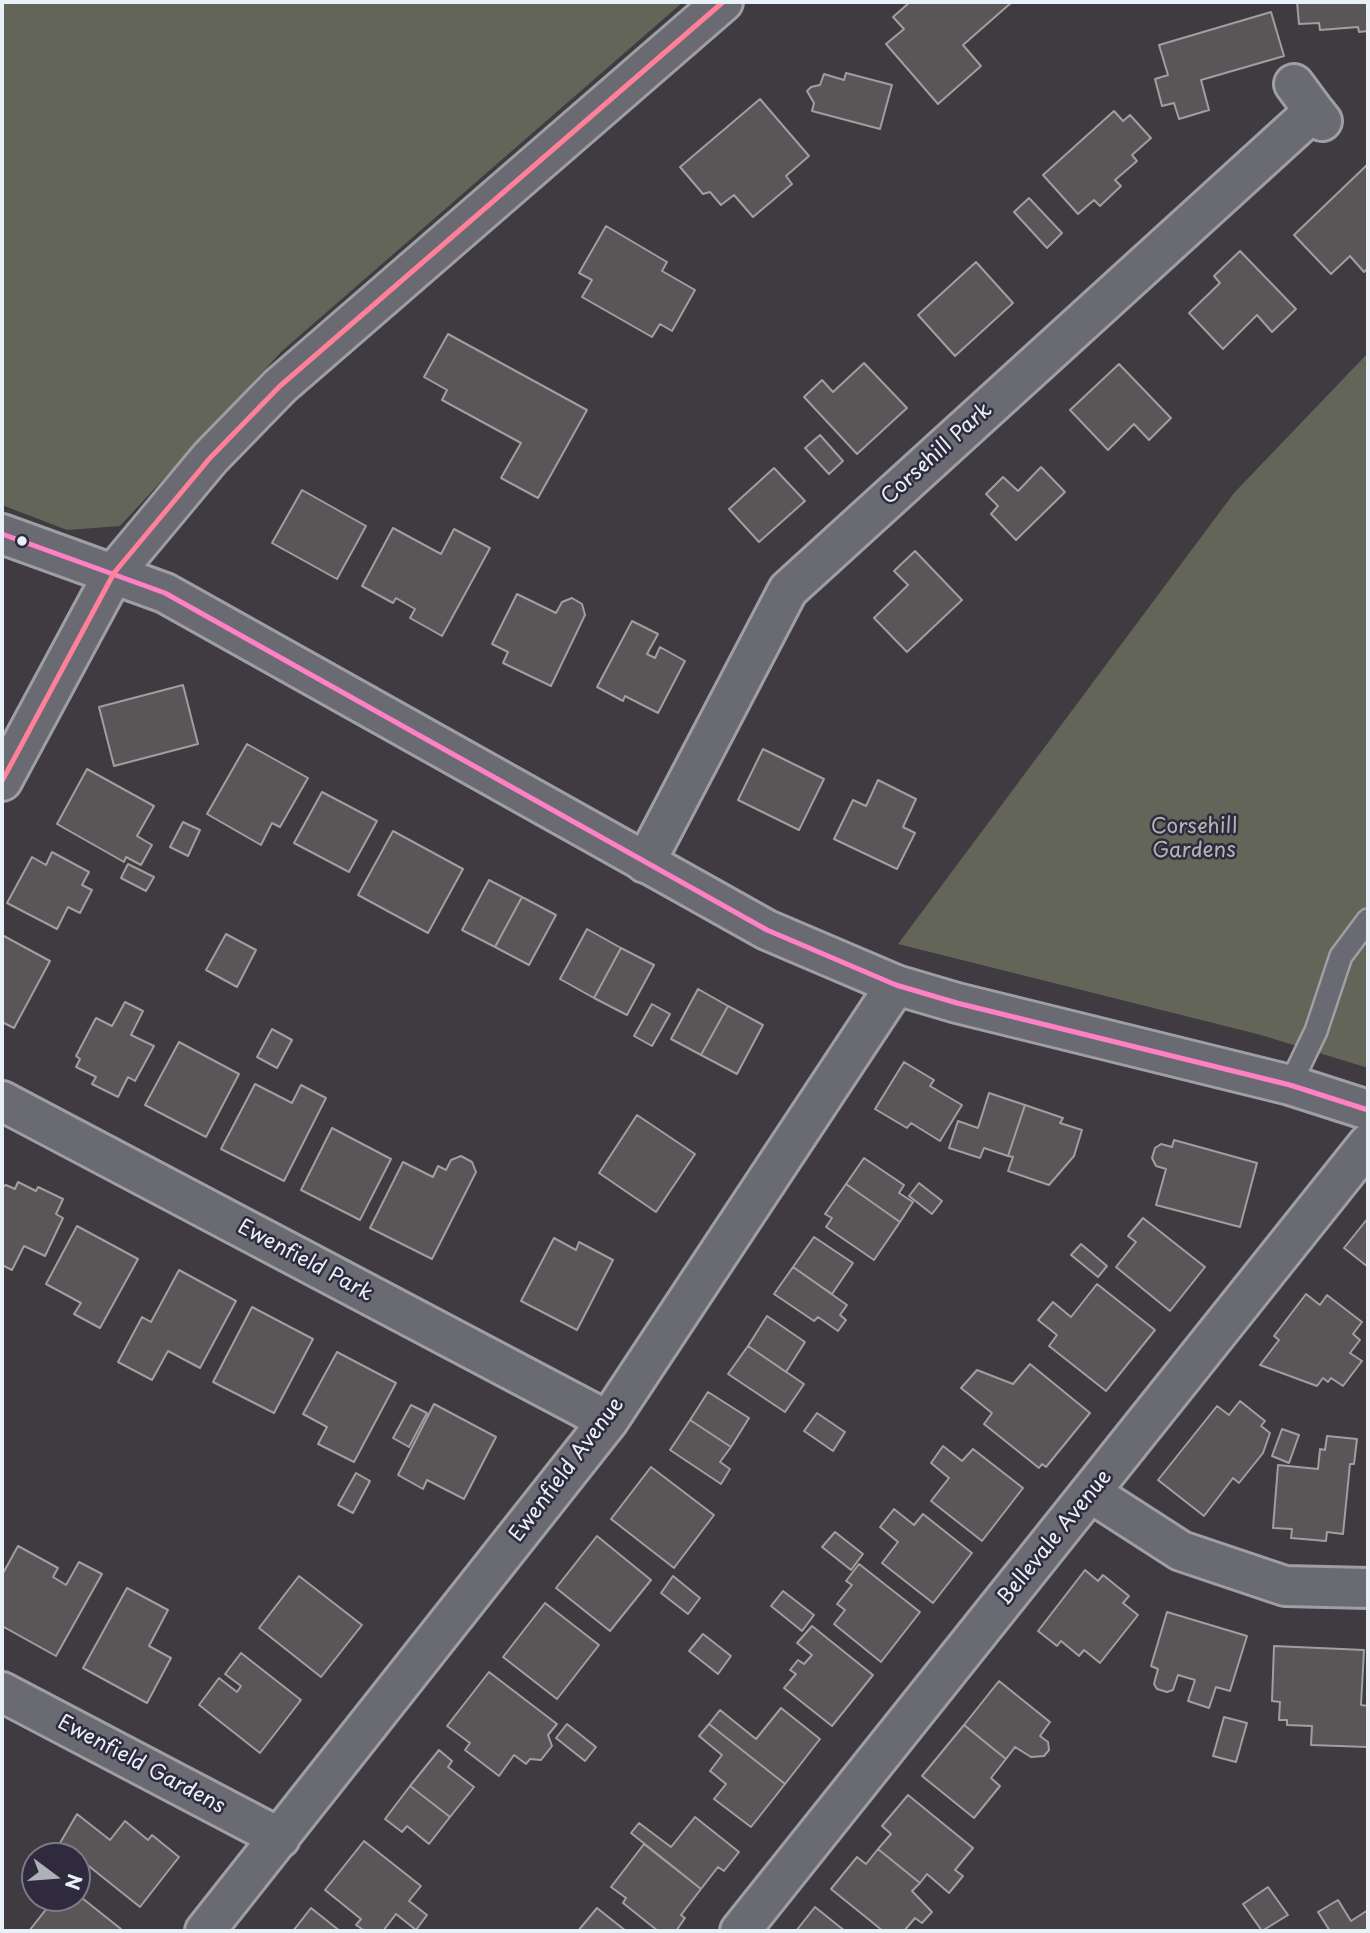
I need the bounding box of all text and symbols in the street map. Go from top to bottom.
street label: Corsehill Park [876,398,998,510]
unlabelled marker [15,534,29,548]
park label: Corsehill Gardens [1151,814,1237,864]
street label: Ewenfield Park [233,1215,377,1307]
street label: Ewenfield Avenue [504,1393,630,1547]
street label: Bellevale Avenue [993,1465,1117,1611]
street label: Ewenfield Gardens [53,1710,229,1820]
north arrow [21,1842,91,1912]
text: N [59,1871,90,1893]

